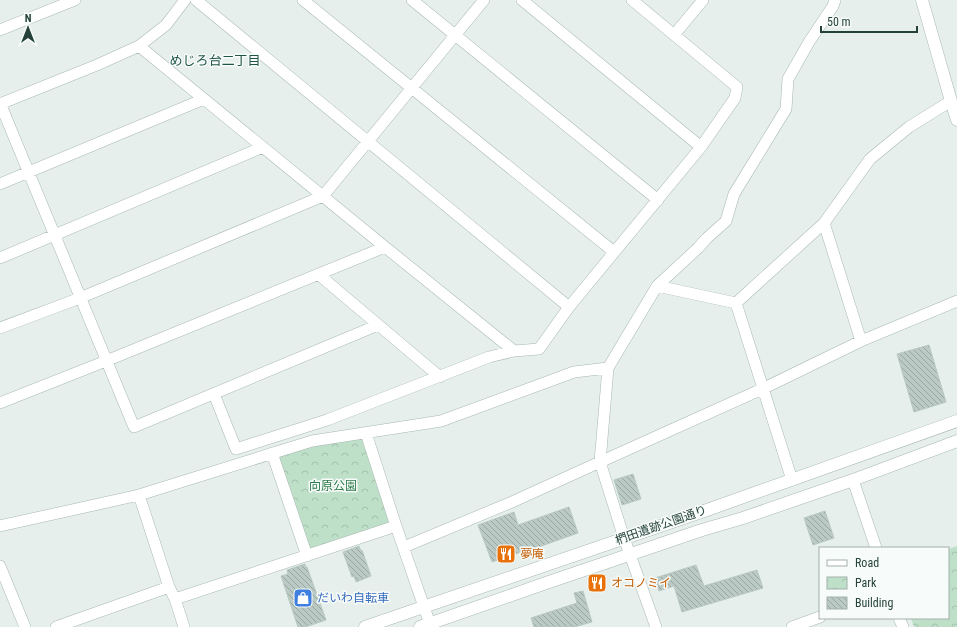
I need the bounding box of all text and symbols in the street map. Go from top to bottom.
north arrow [8,8,48,48]
scale bar [821,8,917,34]
text: N [25,12,32,25]
text: 50 m [827,15,851,29]
district label: めじろ台二丁目 [169,53,261,68]
park label: 向原公園 [309,479,357,493]
street label: 椚田遺跡公園通り [613,503,709,547]
restaurant icon: 夢庵 [495,543,517,565]
place label: 夢庵 [520,547,544,561]
legend [819,547,949,619]
text: Road [855,556,879,570]
restaurant icon: オコノミイ [586,572,608,594]
place label: オコノミイ [611,576,671,590]
text: Park [855,576,877,590]
shop icon: だいわ自転車 [292,587,314,609]
place label: だいわ自転車 [317,591,389,605]
text: Building [855,596,893,610]

